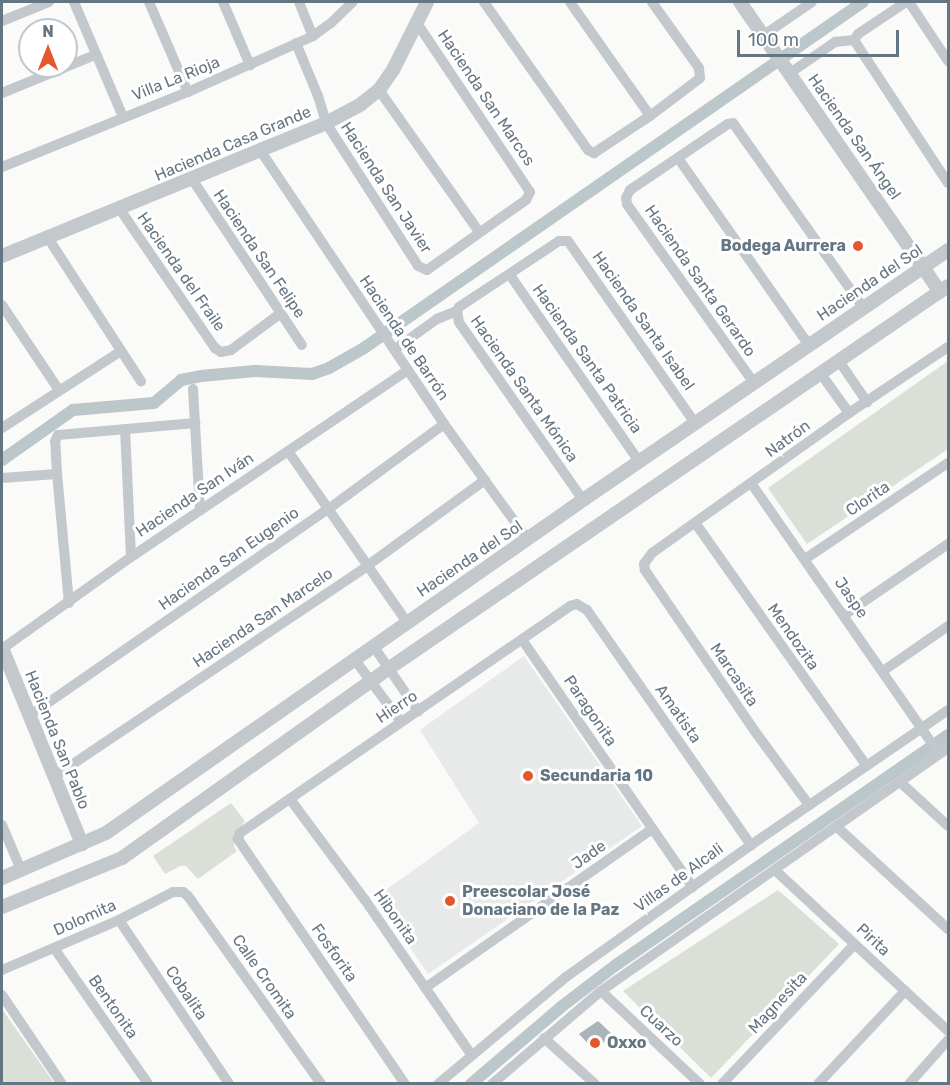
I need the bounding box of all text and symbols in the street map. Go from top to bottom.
north arrow [18,18,78,78]
scale bar [740,18,902,56]
text: N [42,22,54,41]
street label: Hacienda San Marcos [433,26,539,170]
text: 100 m [748,29,799,51]
street label: Villa La Rioja [129,53,223,105]
street label: Hacienda San Ángel [803,70,905,204]
street label: Hacienda Casa Grande [152,102,314,186]
street label: Hacienda San Javier [336,119,436,257]
street label: Hacienda San Felipe [209,186,309,322]
street label: Hacienda Santa Gerardo [640,202,760,360]
street label: Hacienda del Fraile [133,209,229,335]
place label: Bodega Aurrera [720,236,846,256]
marker: Bodega Aurrera [851,239,865,253]
street label: Hacienda del Sol [814,241,926,325]
street label: Hacienda Santa Isabel [588,248,698,394]
street label: Hacienda de Barrón [355,272,453,404]
street label: Hacienda Santa Patricia [528,281,646,437]
street label: Hacienda Santa Mónica [466,312,582,466]
street label: Natrón [762,416,814,462]
street label: Hacienda San Iván [133,449,257,541]
street label: Clorita [842,477,894,521]
street label: Hacienda San Eugenio [155,503,303,615]
street label: Hacienda del Sol [414,517,526,601]
street label: Hacienda San Marcelo [189,564,337,672]
street label: Jaspe [830,574,872,622]
street label: Mendozita [763,600,823,674]
street label: Marcasita [706,640,762,710]
street label: Hacienda San Pablo [20,668,94,812]
street label: Paragonita [559,672,621,750]
street label: Amatista [651,681,705,747]
street label: Hierro [373,686,421,728]
place label: Secundaria 10 [540,766,653,786]
marker: Secundaria 10 [521,769,535,783]
street label: Jade [568,836,610,874]
street label: Villas de Alcali [631,839,727,917]
place label: Preescolar José Donaciano de la Paz [462,882,619,920]
street label: Hibonita [369,886,421,948]
marker: Preescolar José Donaciano de la Paz [443,894,457,908]
street label: Dolomita [51,896,119,940]
street label: Fosforita [307,920,361,986]
street label: Pirita [852,920,894,960]
street label: Calle Cromita [228,931,300,1023]
street label: Cobalita [161,962,211,1024]
street label: Magnesita [745,968,811,1038]
street label: Bentonita [84,971,142,1043]
street label: Cuarzo [635,1001,687,1051]
place label: Oxxo [607,1033,647,1053]
marker: Oxxo [588,1036,602,1050]

